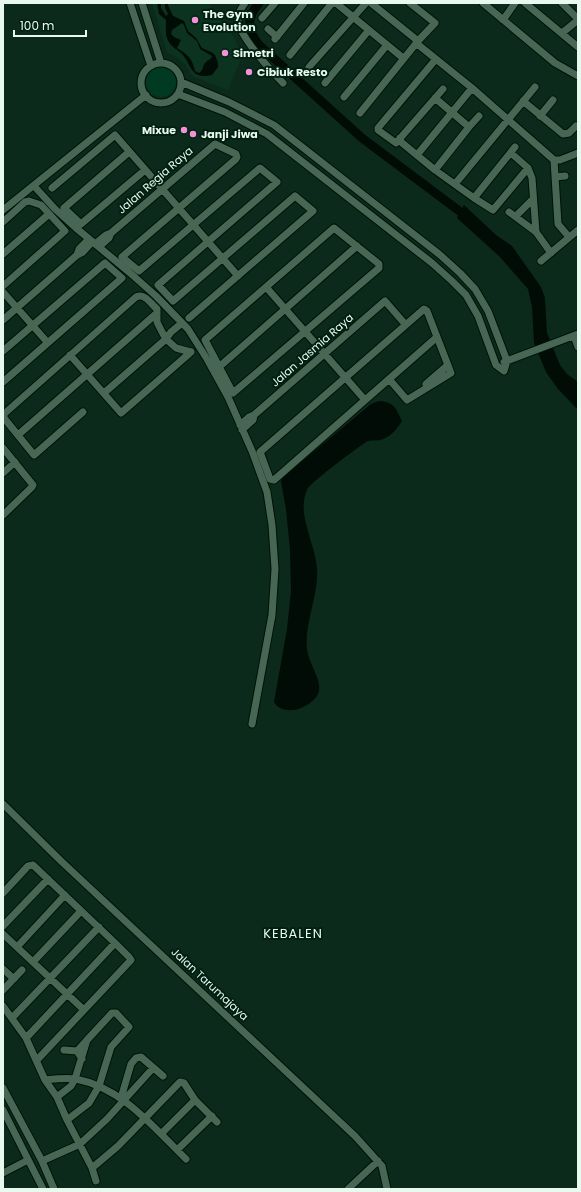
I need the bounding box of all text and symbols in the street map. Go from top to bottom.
place label: The Gym Evolution [203,6,256,35]
scale bar [14,12,86,38]
marker: The Gym Evolution [190,15,200,25]
text: 100 m [20,17,54,34]
place label: Simetri [233,45,274,61]
marker: Simetri [220,48,230,58]
place label: Cibiuk Resto [257,64,327,80]
marker: Cibiuk Resto [244,67,254,77]
place label: Mixue [142,122,176,138]
marker: Mixue [179,125,189,135]
place label: Janji Jiwa [201,126,258,142]
marker: Janji Jiwa [188,129,198,139]
street label: Jalan Regia Raya [114,143,196,217]
street label: Jalan Jasmia Raya [267,310,357,390]
district label: KEBALEN [263,924,323,943]
street label: Jalan Tarumajaya [168,944,252,1024]

